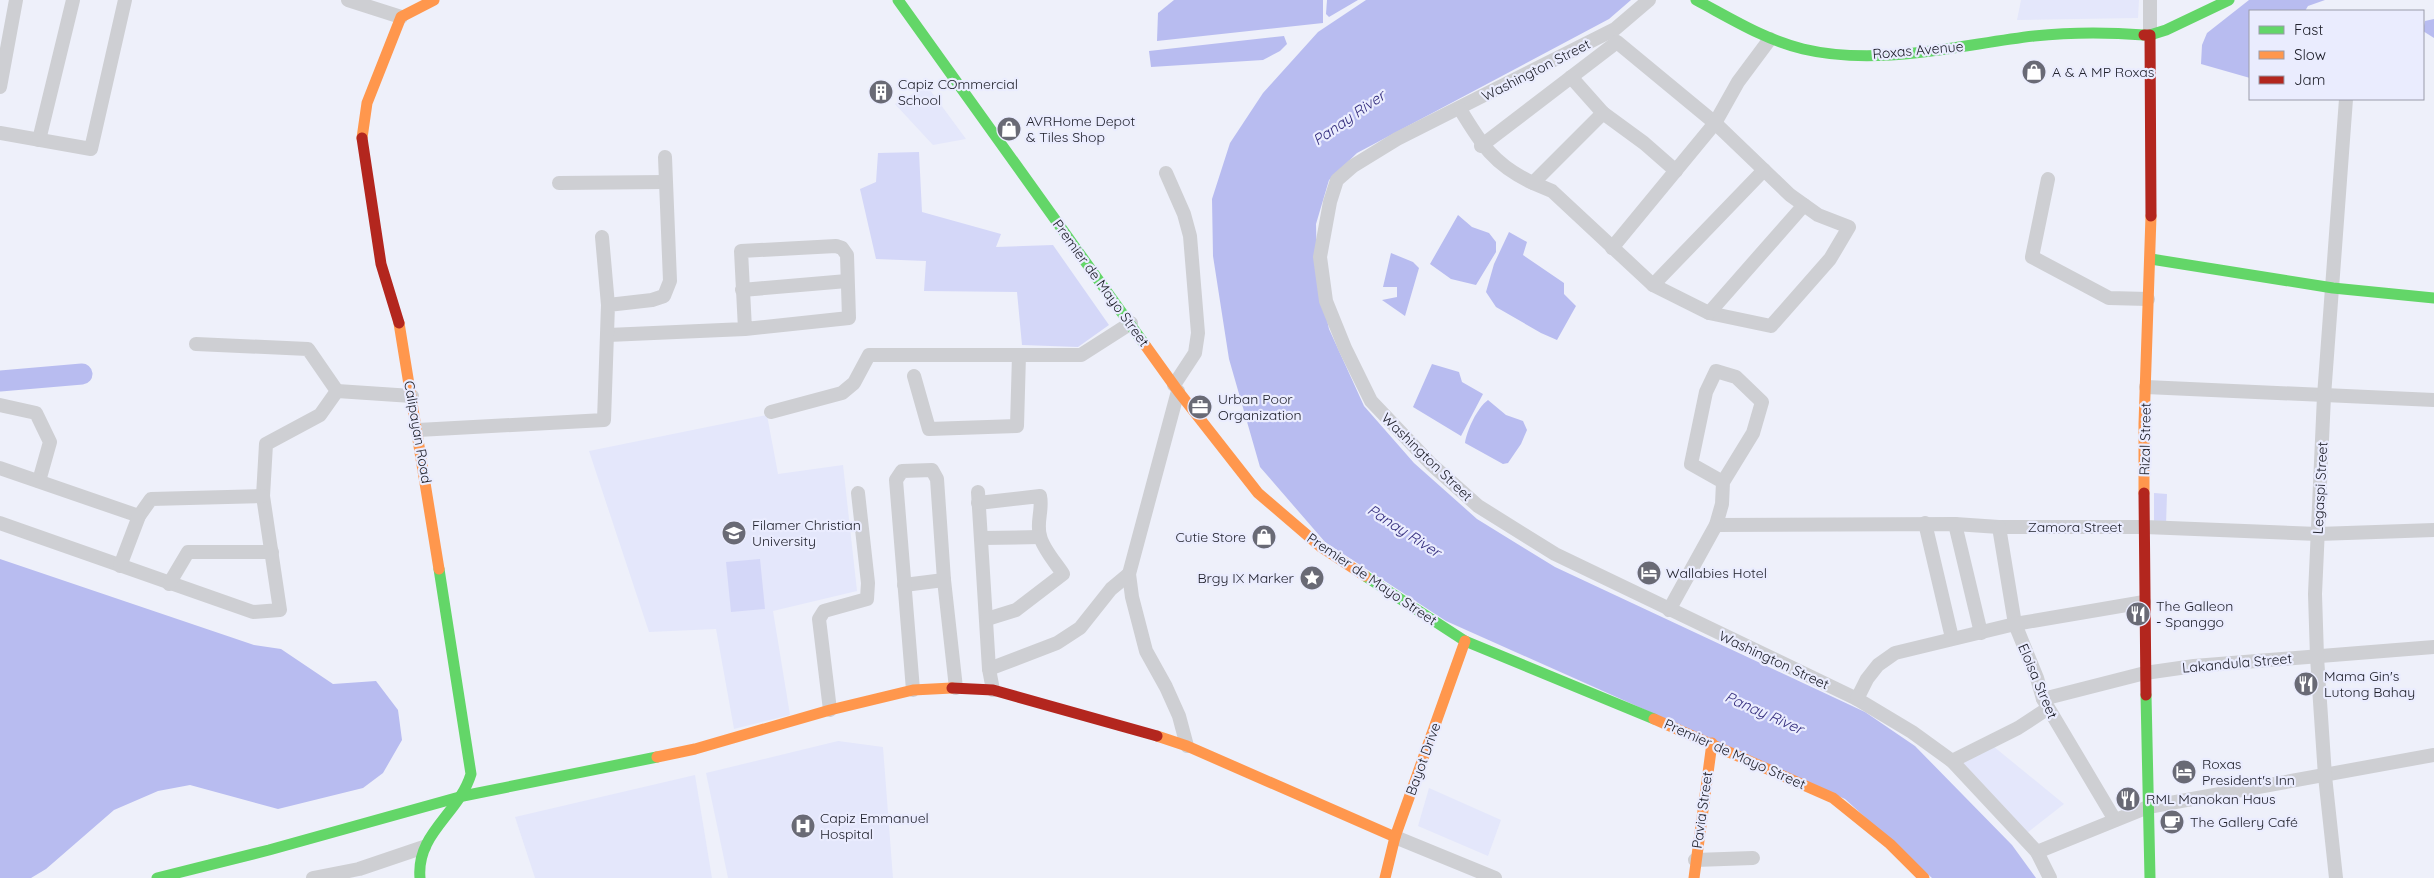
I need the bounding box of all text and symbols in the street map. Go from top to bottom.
legend [2249,10,2424,100]
text: Fast [2294,20,2323,39]
street label: Washington Street [1479,35,1594,105]
street label: Roxas Avenue [1872,37,1964,63]
text: Slow [2294,45,2326,64]
shop icon: A & A MP Roxas [2021,59,2047,85]
place label: A & A MP Roxas [2052,63,2154,81]
text: Jam [2294,70,2325,89]
place label: Capiz COmmercial School [898,75,1018,109]
building icon: Capiz COmmercial School [868,79,894,105]
water label: Panay River [1309,85,1390,149]
place label: AVRHome Depot & Tiles Shop [1026,112,1136,146]
shop icon: AVRHome Depot & Tiles Shop [996,116,1022,142]
street label: Premier de Mayo Street [1049,216,1153,350]
street label: Calipayan Road [400,379,436,485]
place label: Urban Poor Organization [1218,390,1302,424]
office icon: Urban Poor Organization [1187,394,1213,420]
street label: Rizal Street [2135,402,2155,476]
street label: Washington Street [1378,409,1476,505]
street label: Legaspi Street [2309,441,2331,535]
water label: Panay River [1364,500,1446,563]
place label: Filamer Christian University [752,516,861,550]
street label: Zamora Street [2028,518,2123,536]
school or university icon: Filamer Christian University [721,520,747,546]
shop icon: Cutie Store [1251,524,1277,550]
place label: Cutie Store [1175,528,1246,546]
street label: Premier de Mayo Street [1304,529,1441,629]
hotel icon: Wallabies Hotel [1636,560,1662,586]
place label: Wallabies Hotel [1666,564,1767,582]
place icon: Brgy IX Marker [1299,565,1325,591]
place label: Brgy IX Marker [1197,569,1295,587]
place label: The Galleon - Spanggo [2156,597,2233,631]
restaurant icon: The Galleon - Spanggo [2125,601,2151,627]
street label: Washington Street [1716,627,1832,694]
street label: Eloisa Street [2014,641,2062,721]
street label: Lakandula Street [2181,649,2293,677]
place label: Mama Gin's Lutong Bahay [2324,667,2415,701]
restaurant icon: Mama Gin's Lutong Bahay [2293,671,2319,697]
water label: Panay River [1722,687,1808,739]
street label: Premier de Mayo Street [1661,715,1809,793]
street label: Bayot Drive [1402,720,1445,798]
place label: Roxas President's Inn [2202,755,2295,789]
hotel icon: Roxas President's Inn [2171,759,2197,785]
street label: Pavia Street [1688,770,1716,850]
restaurant icon: RML Manokan Haus [2115,786,2141,812]
place label: RML Manokan Haus [2146,790,2276,808]
place label: Capiz Emmanuel Hospital [820,809,929,843]
cafe icon: The Gallery Café [2159,809,2185,835]
hospital icon: Capiz Emmanuel Hospital [790,813,816,839]
place label: The Gallery Café [2190,813,2298,831]

